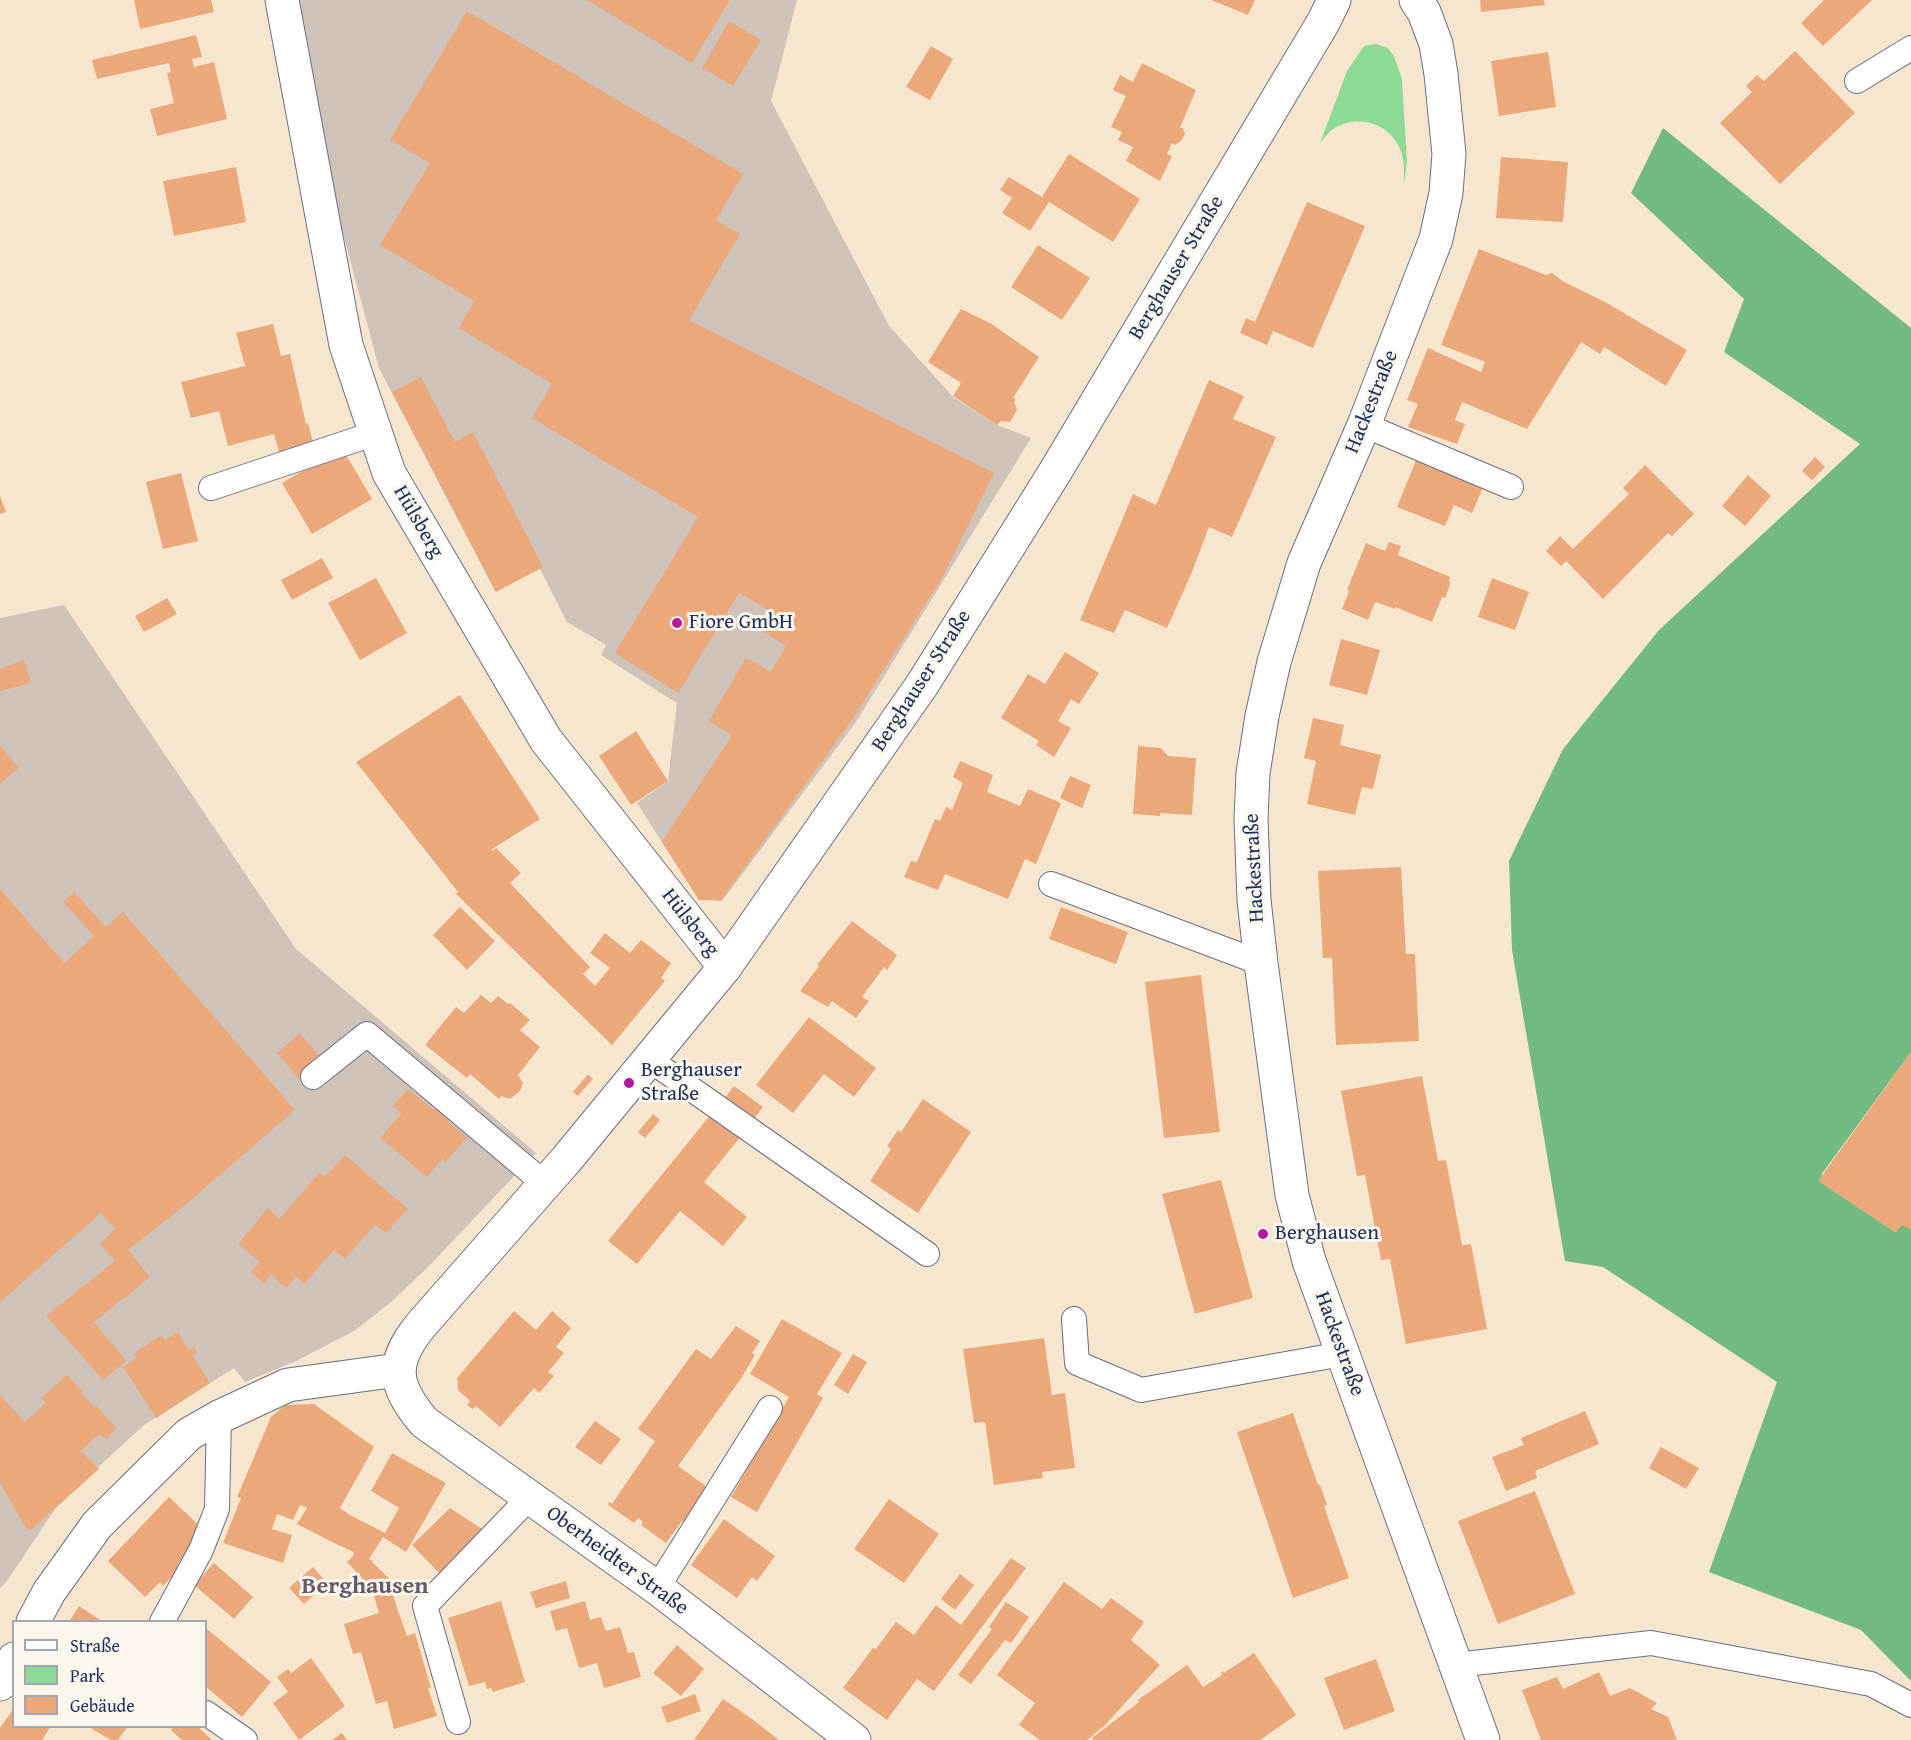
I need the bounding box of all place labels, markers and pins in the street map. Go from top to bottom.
place label: Fiore GmbH [689,610,793,636]
marker: Fiore GmbH [670,616,684,630]
place label: Berghauser Straße [641,1058,742,1108]
marker: Berghauser Straße [622,1076,636,1090]
place label: Berghausen [1275,1221,1379,1247]
marker: Berghausen [1256,1227,1270,1241]

